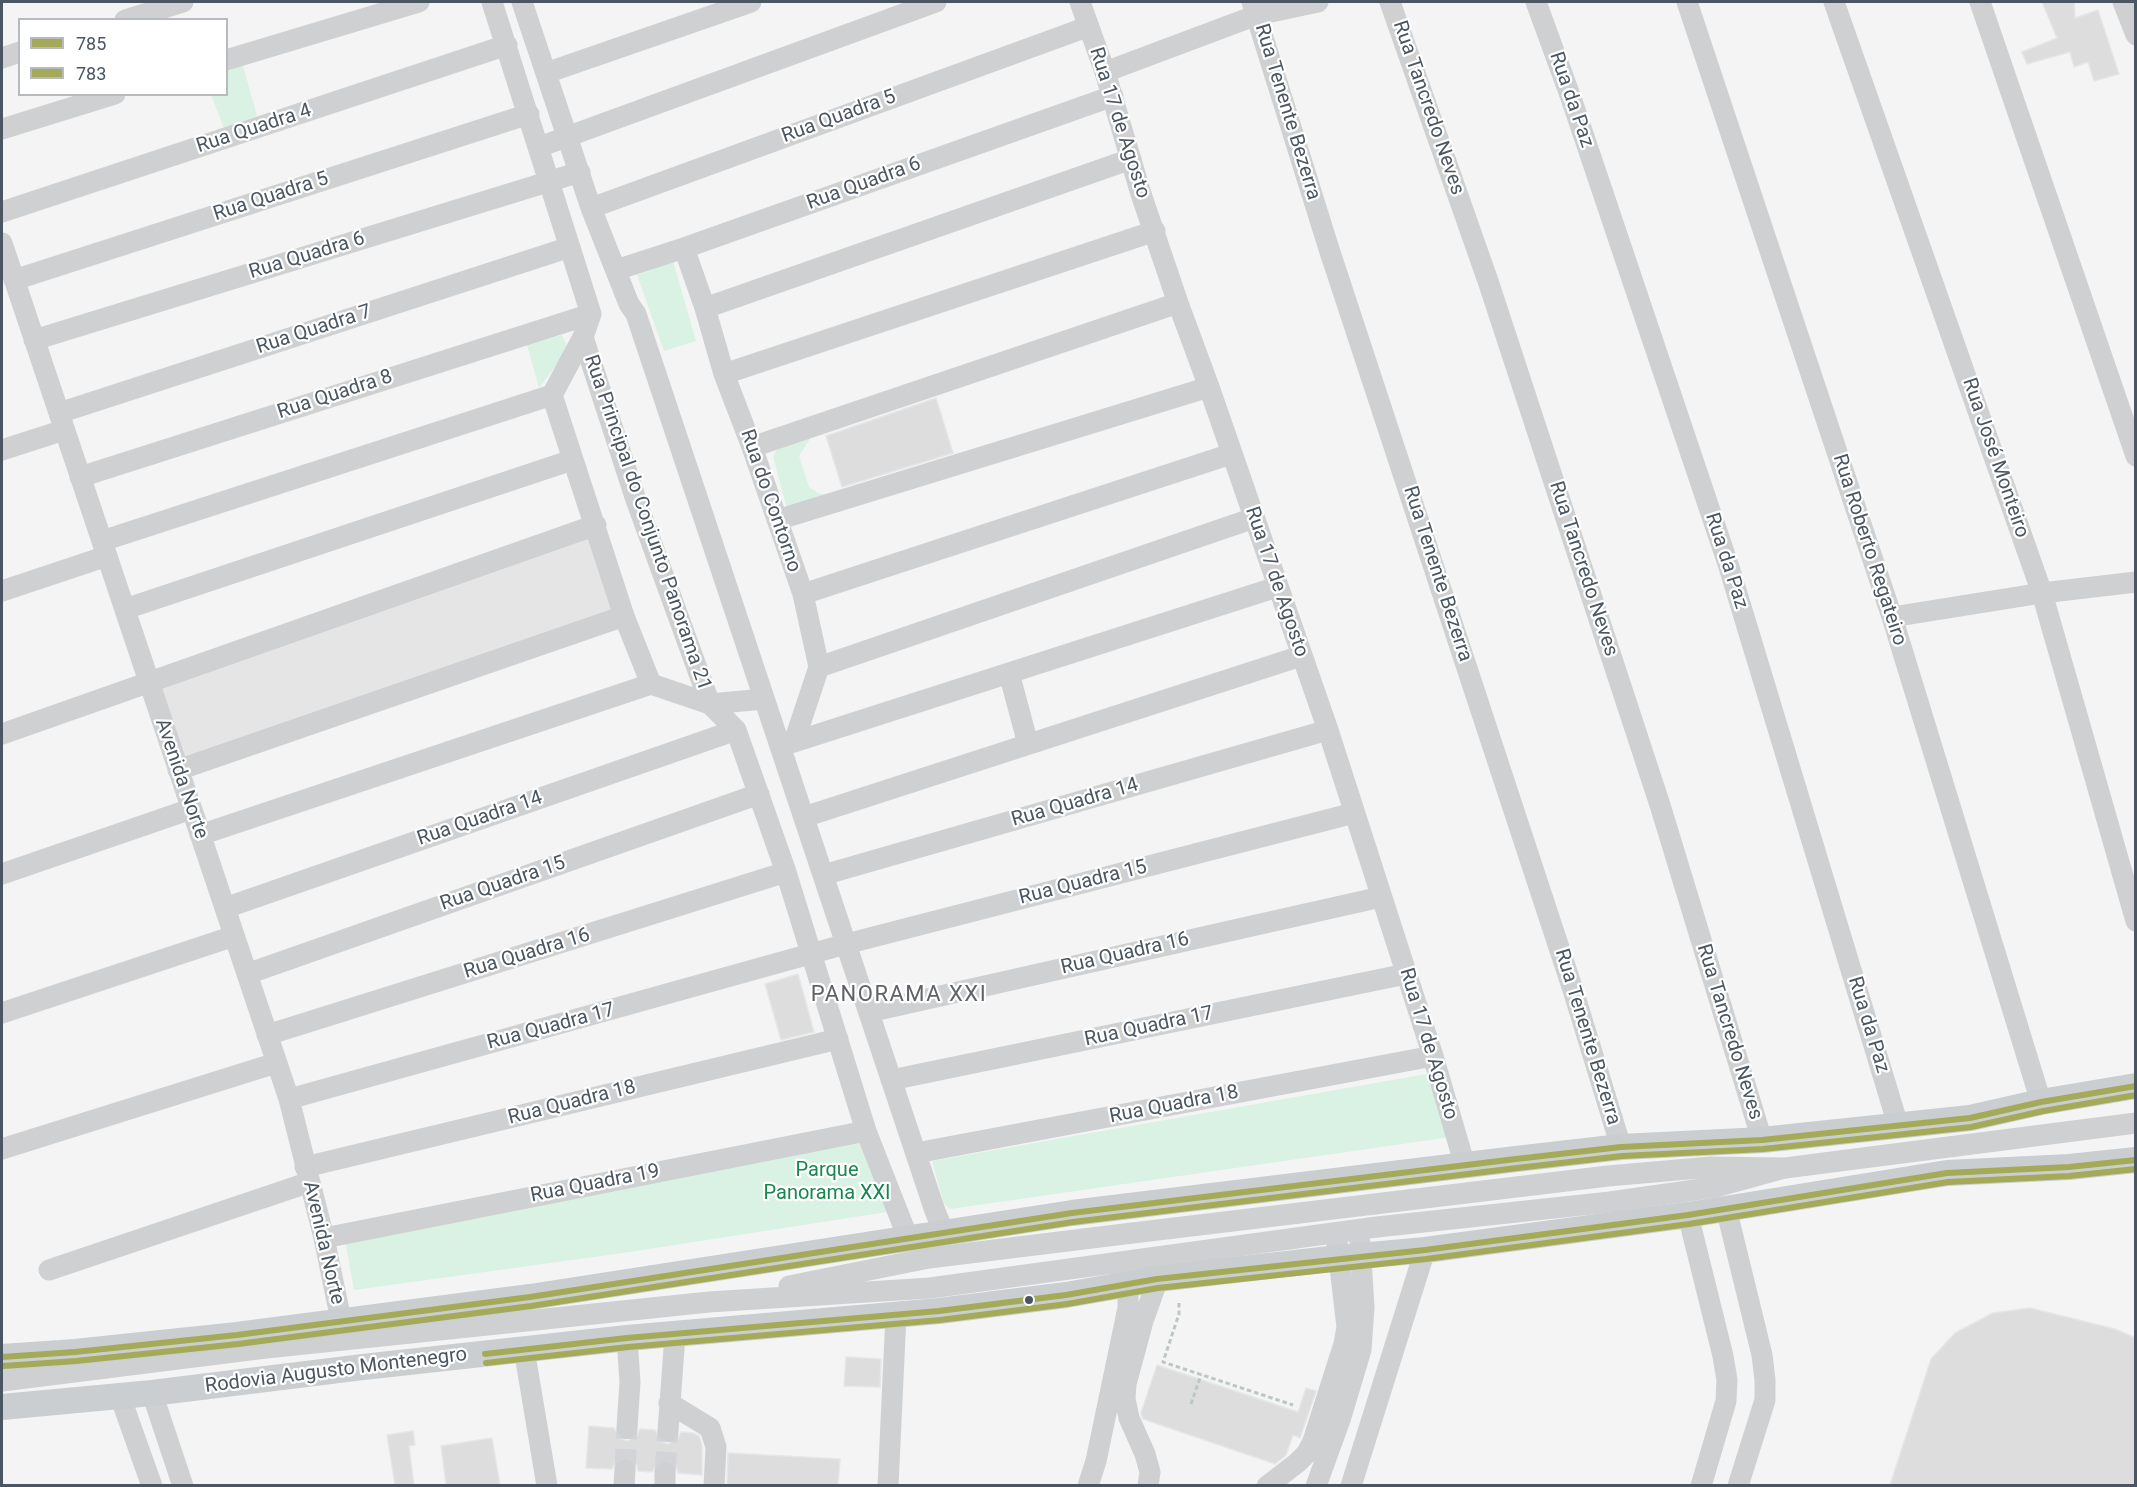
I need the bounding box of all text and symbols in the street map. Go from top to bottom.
legend [18,18,228,96]
street label: Rua Tancredo Neves [1387,18,1469,198]
street label: Rua Tenente Bezerra [1249,21,1325,203]
text: 785 [76,33,106,54]
street label: Rua 17 de Agosto [1083,45,1155,201]
street label: Rua da Paz [1543,49,1599,151]
text: 783 [76,63,106,84]
street label: Rua Quadra 5 [779,85,899,149]
street label: Rua Quadra 4 [193,99,315,159]
street label: Rua Quadra 6 [804,152,924,216]
street label: Rua Quadra 5 [210,167,332,227]
street label: Rua Quadra 6 [246,227,368,285]
street label: Rua Quadra 7 [253,300,375,360]
street label: Rua Principal do Conjunto Panorama 21 [578,352,716,694]
street label: Rua Quadra 8 [274,365,396,425]
street label: Rua José Monteiro [1956,375,2034,541]
street label: Rua do Contorno [734,427,806,575]
street label: Rua Roberto Regateiro [1827,451,1911,649]
street label: Rua Tancredo Neves [1543,479,1623,659]
street label: Rua Tenente Bezerra [1397,483,1477,665]
street label: Rua 17 de Agosto [1239,504,1313,660]
street label: Rua da Paz [1699,510,1753,612]
street label: Avenida Norte [149,716,213,842]
street label: Rua Quadra 14 [1009,773,1141,833]
street label: Rua Quadra 14 [414,786,546,852]
street label: Rua Quadra 15 [437,851,569,917]
street label: Rua Quadra 15 [1017,856,1149,910]
street label: Rua Quadra 16 [461,923,593,985]
street label: Rua Quadra 16 [1059,928,1191,980]
street label: Rua Tancredo Neves [1691,941,1767,1123]
street label: Rua Tenente Bezerra [1549,946,1625,1128]
street label: Rua 17 de Agosto [1394,965,1462,1123]
street label: Rua da Paz [1842,974,1894,1076]
district label: PANORAMA XXI [811,982,987,1008]
street label: Rua Quadra 17 [485,998,617,1056]
street label: Rua Quadra 17 [1083,1002,1215,1052]
street label: Rua Quadra 18 [506,1076,638,1130]
street label: Rua Quadra 18 [1107,1081,1241,1129]
park label: Parque Panorama XXI [763,1159,891,1206]
street label: Rua Quadra 19 [528,1160,662,1208]
street label: Avenida Norte [297,1179,349,1307]
unlabelled marker [1023,1294,1035,1306]
street label: Rodovia Augusto Montenegro [204,1343,468,1399]

